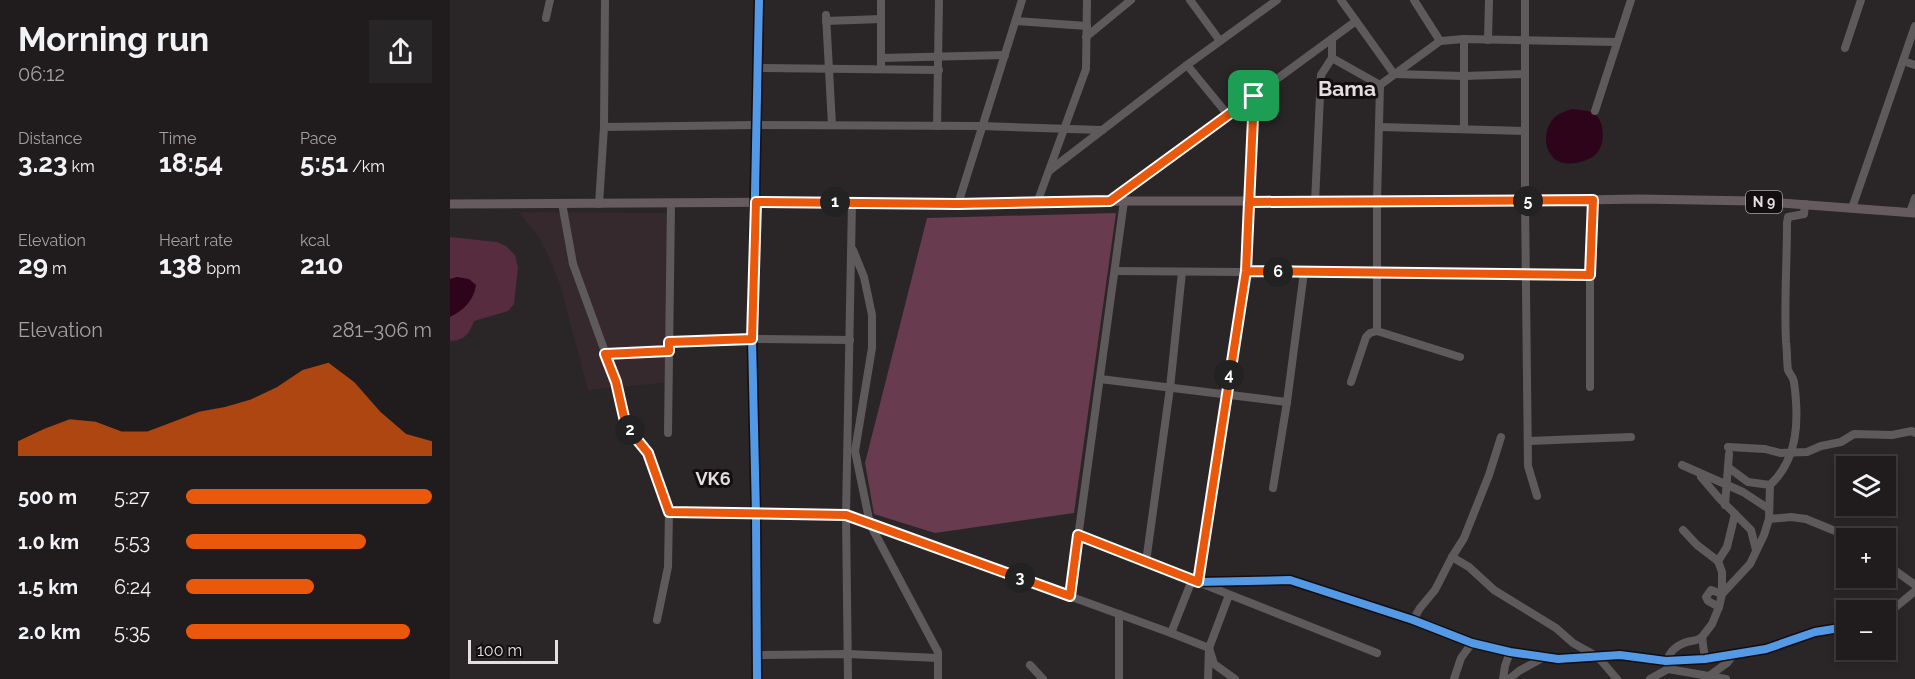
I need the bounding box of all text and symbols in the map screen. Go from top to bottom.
text: Morning run [18,20,209,59]
button: share [369,20,432,83]
text: 06:12 [18,62,65,86]
pin [1228,70,1279,121]
district label: Bama [1318,76,1376,101]
icon: arrive [1237,79,1270,112]
text: Distance [18,129,82,148]
text: Time [159,129,196,148]
text: Pace [300,129,337,148]
text: 3.23 [18,148,68,178]
text: 18:54 [159,148,223,178]
text: 5:51 [300,148,348,178]
text: km [68,157,95,176]
text: /km [348,157,385,176]
pin: 5 [1513,186,1543,216]
pin: 1 [820,187,850,217]
text: 5 [1524,191,1532,210]
road number: N 9 [1746,191,1782,213]
text: 1 [831,192,839,211]
text: Elevation [18,231,86,250]
text: Heart rate [159,231,233,250]
text: kcal [300,231,330,250]
text: 29 [18,250,48,280]
text: 138 [159,250,202,280]
text: 210 [300,250,343,280]
pin: 6 [1263,257,1293,287]
text: m [48,259,67,278]
text: bpm [202,259,241,278]
text: 6 [1273,262,1283,281]
text: Elevation [18,318,103,342]
text: 281–306 m [332,318,432,342]
pin: 4 [1214,360,1244,390]
text: 4 [1224,365,1234,384]
pin: 2 [615,415,645,445]
text: 2 [625,420,635,439]
map controls [1836,456,1896,660]
button: layers [1836,456,1896,516]
district label: VK6 [695,468,731,489]
text: 500 m [18,485,77,509]
text: 5:27 [114,485,150,509]
button: + [1836,528,1896,588]
text: 1.0 km [18,530,79,554]
text: 5:53 [114,530,150,554]
pin: 3 [1005,563,1035,593]
text: 3 [1016,568,1024,587]
text: 1.5 km [18,575,78,599]
text: 6:24 [114,575,151,599]
button: − [1836,600,1896,660]
text: 2.0 km [18,620,81,644]
text: 5:35 [114,620,150,644]
scale bar [468,637,558,664]
text: 100 m [477,641,522,660]

